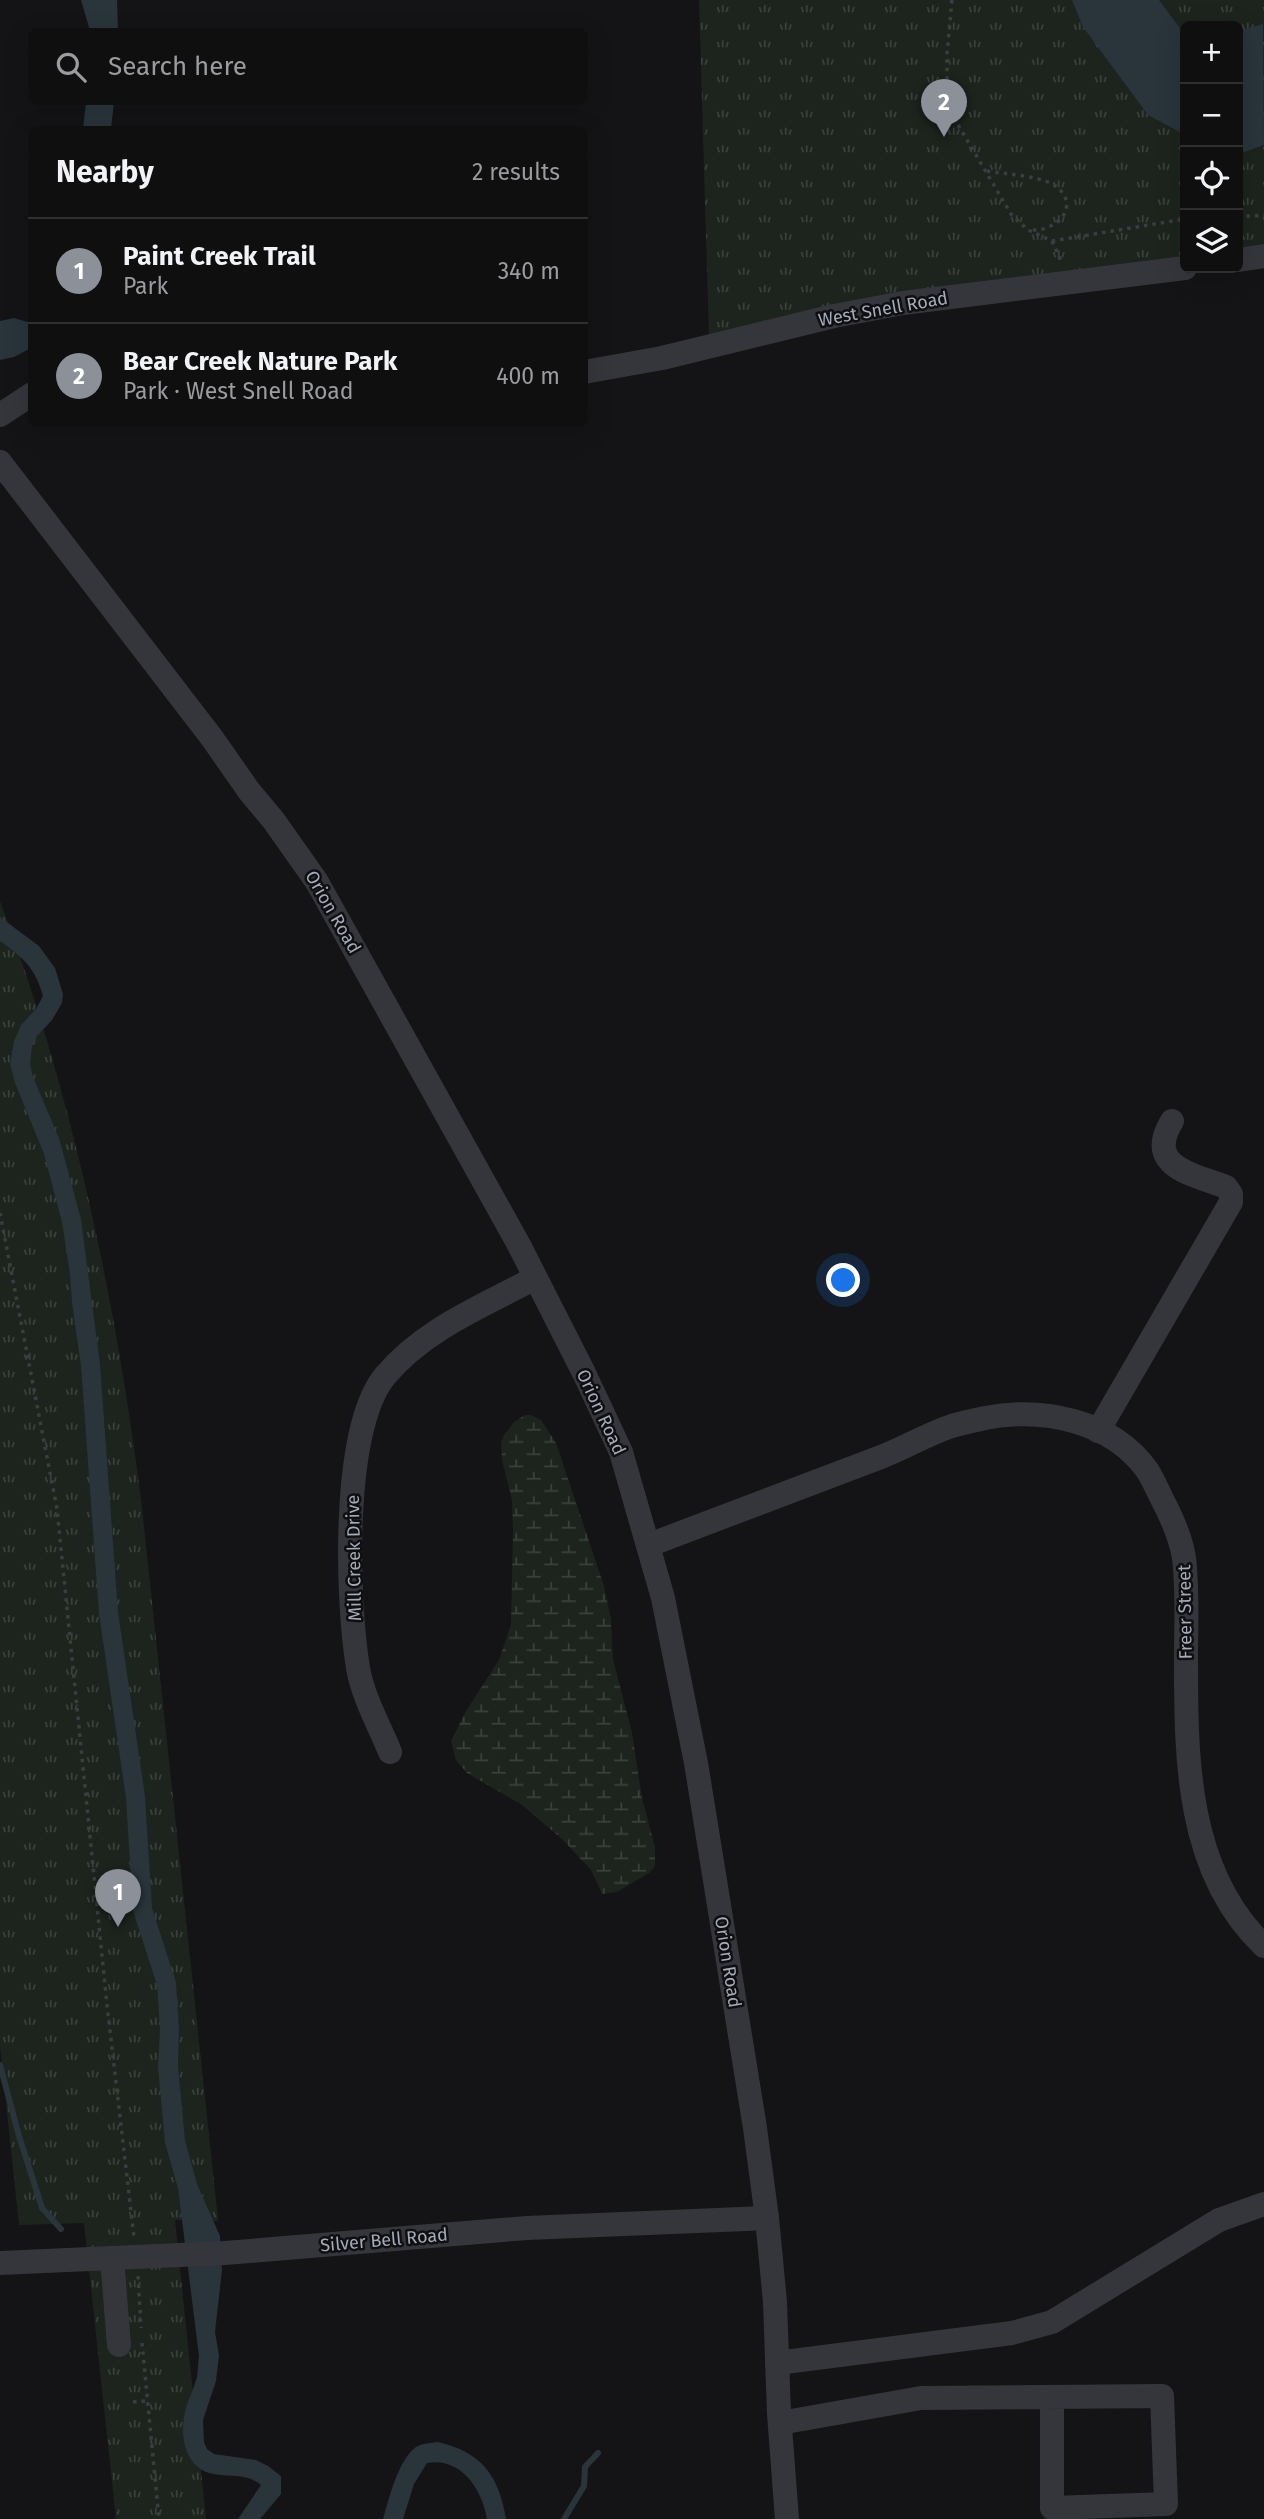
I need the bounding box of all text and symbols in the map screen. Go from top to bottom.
map controls [1180,21,1243,273]
button: + [1180,21,1243,84]
search box [28,28,588,105]
icon: search [52,48,90,86]
text: Search here [108,51,247,82]
pin: 2 [921,79,967,137]
button: − [1180,84,1243,147]
button: locate [1180,147,1243,210]
text: Nearby [56,154,154,190]
text: 2 results [472,158,560,186]
button: layers [1180,210,1243,273]
text: Paint Creek Trail [123,241,316,272]
text: 1 [74,257,84,285]
text: 340 m [498,257,560,285]
text: Park [123,272,168,300]
street label: West Snell Road [817,287,949,331]
text: Bear Creek Nature Park [123,346,397,377]
text: 2 [73,362,85,390]
text: 400 m [496,362,560,390]
text: Park · West Snell Road [123,377,354,405]
street label: Orion Road [301,867,365,957]
your location [826,1263,860,1297]
street label: Orion Road [572,1366,630,1458]
street label: Mill Creek Drive [342,1495,366,1621]
street label: Freer Street [1173,1564,1197,1660]
pin: 1 [95,1869,141,1927]
street label: Orion Road [710,1915,746,2009]
street label: Silver Bell Road [319,2223,449,2257]

